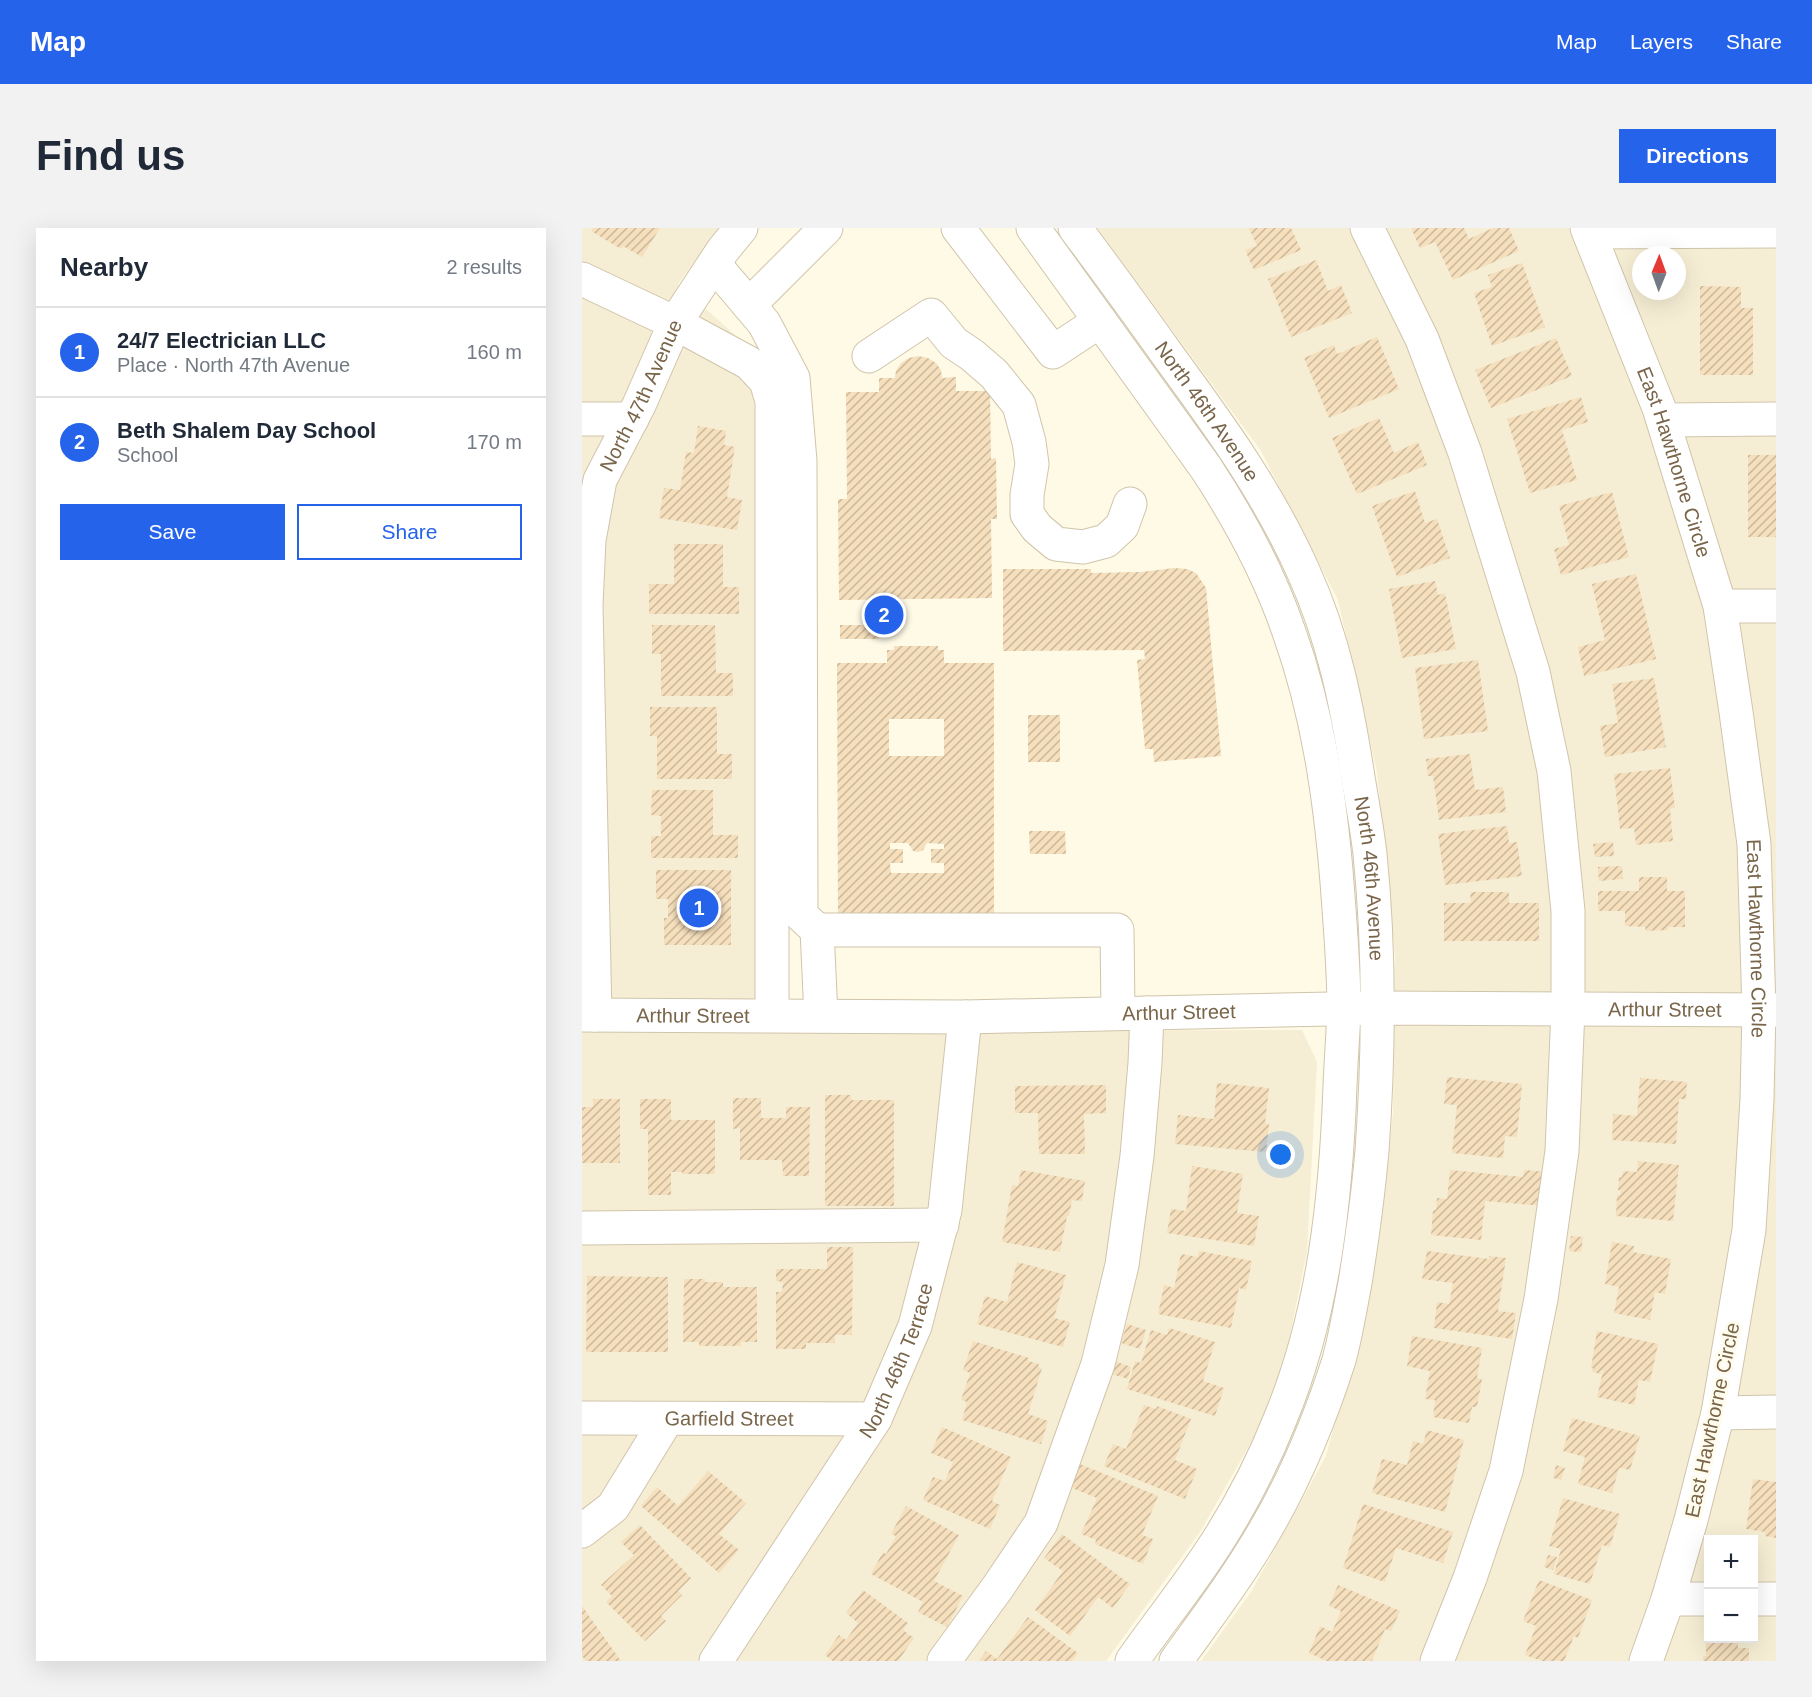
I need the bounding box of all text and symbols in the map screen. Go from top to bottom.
text: Map [30,26,86,57]
text: Map [1556,30,1597,53]
text: Layers [1630,30,1693,53]
text: Share [1726,30,1782,53]
button: Directions [1619,129,1776,183]
text: Find us [36,132,185,179]
north arrow [1632,246,1686,300]
text: Nearby [60,252,148,282]
text: 2 results [446,256,522,278]
street label: North 47th Avenue [595,316,686,475]
text: 24/7 Electrician LLC [117,328,326,353]
street label: North 46th Avenue [1151,337,1263,485]
text: 1 [74,341,85,363]
text: 160 m [466,341,522,363]
text: Place · North 47th Avenue [117,354,350,376]
street label: East Hawthorne Circle [1633,364,1715,560]
text: Beth Shalem Day School [117,418,376,443]
text: 2 [74,431,85,453]
text: 170 m [466,431,522,453]
text: School [117,444,178,466]
button: Save [60,504,285,560]
button: Share [297,504,522,560]
pin: 2 [864,592,904,638]
street label: North 46th Avenue [1350,795,1388,961]
street label: East Hawthorne Circle [1743,839,1770,1038]
pin: 1 [680,886,718,930]
street label: Arthur Street [1608,998,1722,1021]
street label: Arthur Street [1122,1000,1236,1025]
street label: Arthur Street [636,1004,750,1027]
your location [1266,1140,1295,1169]
street label: North 46th Terrace [855,1281,937,1442]
street label: East Hawthorne Circle [1681,1320,1743,1520]
street label: Garfield Street [664,1407,794,1430]
map controls [1704,1535,1758,1643]
button: + [1704,1535,1758,1589]
button: − [1704,1589,1758,1643]

